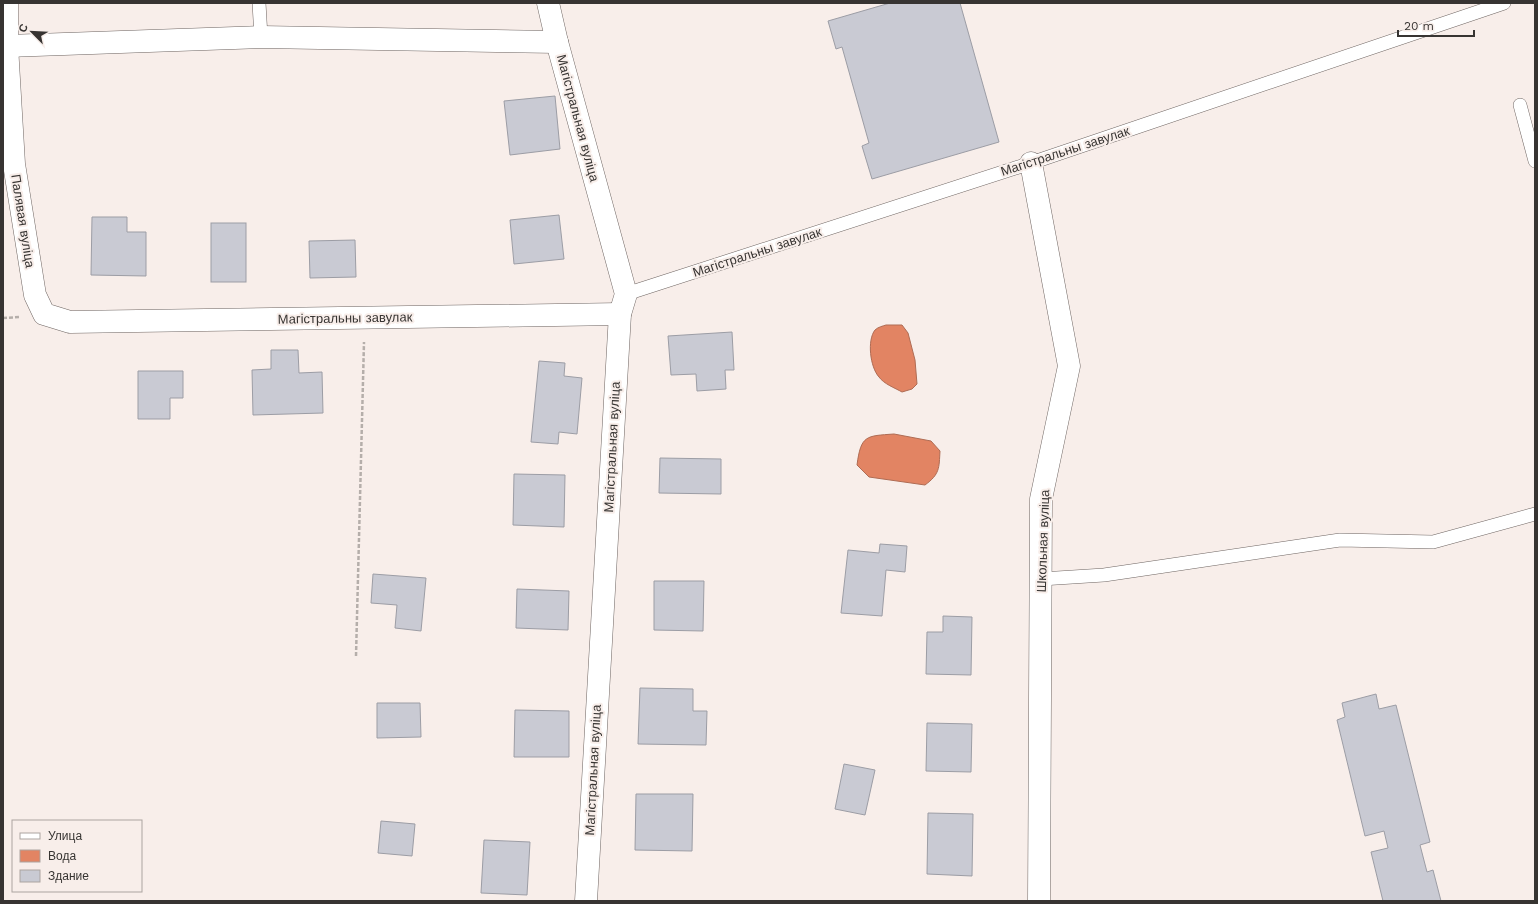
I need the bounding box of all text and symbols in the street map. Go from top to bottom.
north arrow [12,12,52,52]
scale bar [1398,12,1474,38]
text: 20 m [1404,19,1434,33]
text: С [16,22,31,34]
street label: Магістральная вуліца [554,53,602,184]
street label: Магістральны завулак [999,123,1132,179]
street label: Палявая вуліца [8,173,38,270]
street label: Магістральны завулак [691,224,824,280]
street label: Магістральны завулак [278,309,413,327]
street label: Магістральная вуліца [601,380,623,513]
street label: Школьная вуліца [1034,489,1052,593]
street label: Магістральная вуліца [582,703,604,836]
legend [12,820,142,892]
text: Улица [48,829,82,843]
text: Вода [48,849,76,863]
text: Здание [48,869,89,883]

